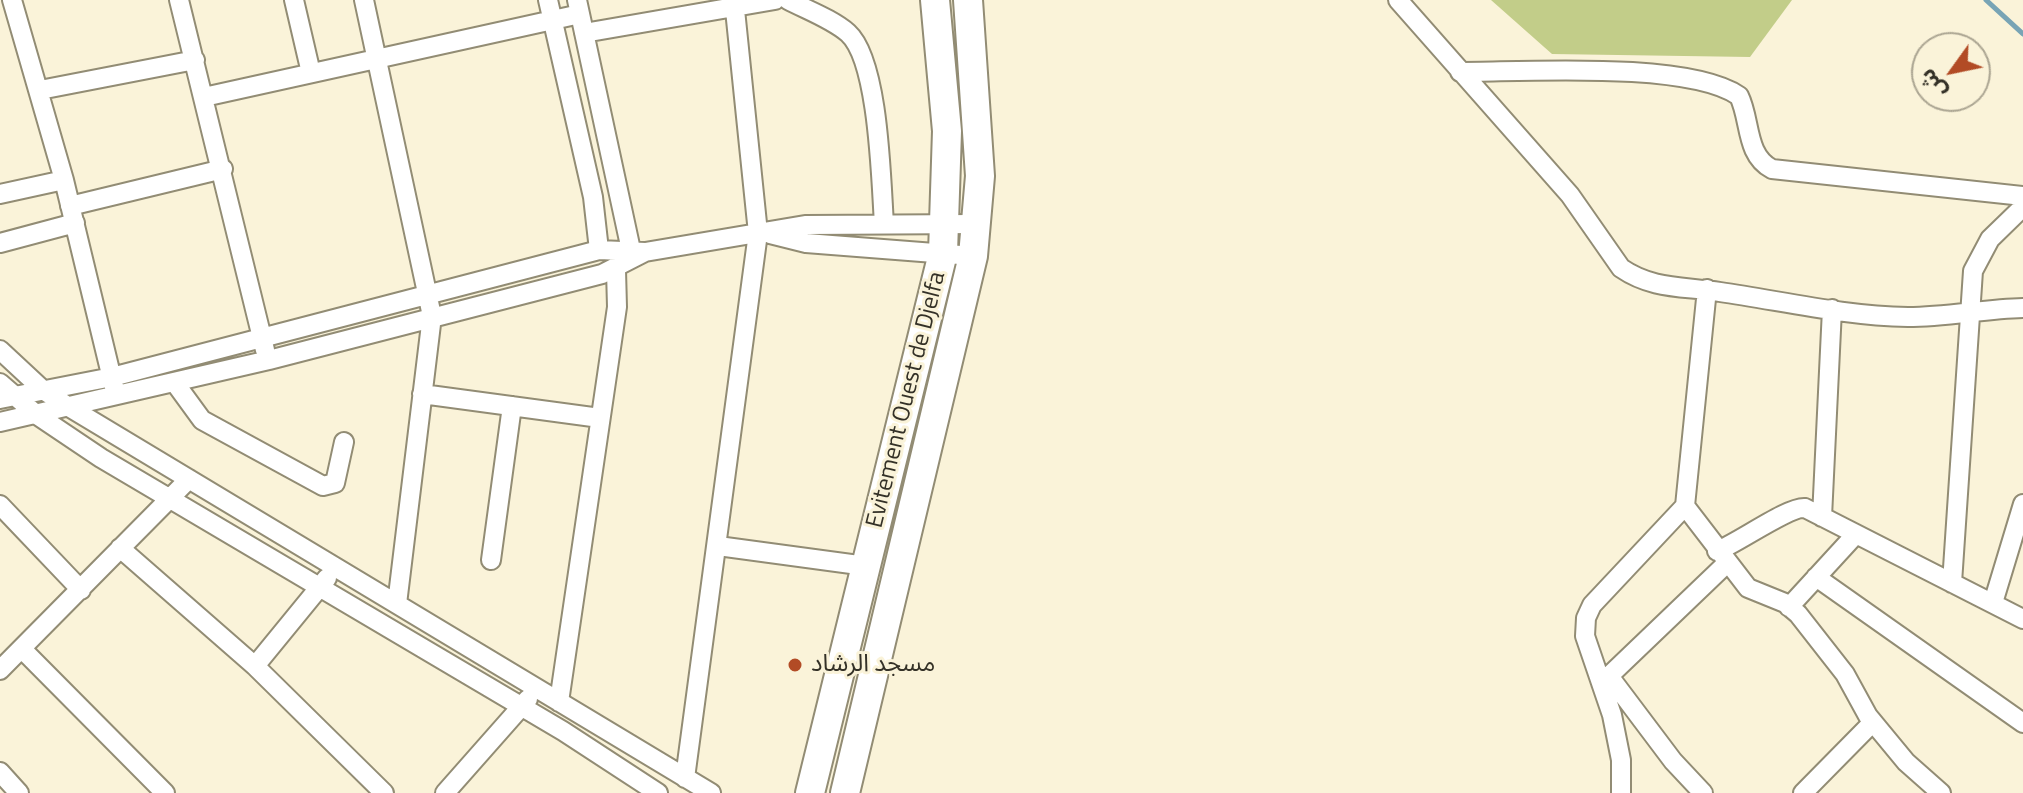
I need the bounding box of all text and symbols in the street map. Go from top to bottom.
north arrow [1911,32,1991,112]
text: ش [1910,62,1955,106]
street label: Evitement Ouest de Djelfa [861,269,953,531]
place label: مسجد الرشاد [811,651,935,679]
marker: مسجد الرشاد [786,656,804,674]

